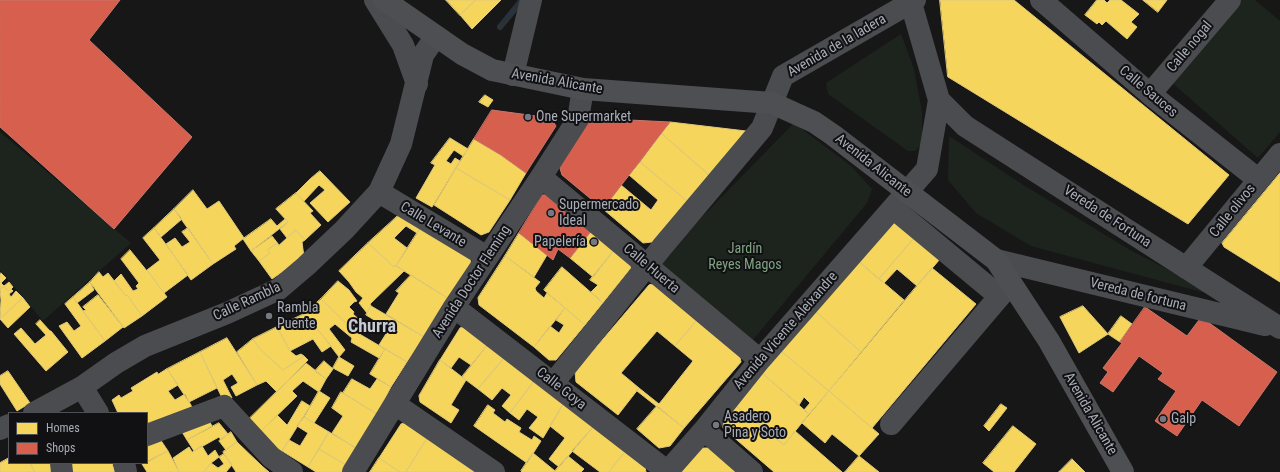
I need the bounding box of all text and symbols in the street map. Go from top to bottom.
street label: Avenida de la ladera [785,11,889,81]
street label: Calle nogal [1164,18,1216,76]
street label: Calle Sauces [1115,63,1181,121]
street label: Avenida Alicante [510,66,604,98]
place label: One Supermarket [536,109,631,125]
marker: One Supermarket [523,112,533,122]
street label: Avenida Alicante [831,131,915,201]
street label: Calle olivos [1206,181,1260,241]
street label: Vereda de Fortuna [1060,182,1154,252]
place label: Supermercado Ideal [559,197,639,230]
street label: Calle Levante [397,199,469,251]
marker: Supermercado Ideal [546,208,556,218]
street label: Avenida Doctor Fleming [429,222,515,342]
place label: Papelería [534,234,586,250]
marker: Papelería [589,237,599,247]
street label: Calle Huerta [619,241,683,297]
park label: Jardín Reyes Magos [708,241,782,274]
street label: Avenida Vicente Aleixandre [730,269,842,393]
street label: Vereda de fortuna [1088,275,1188,315]
street label: Calle Rambla [211,279,283,325]
place label: Rambla Puente [277,300,319,332]
marker: Rambla Puente [264,311,274,321]
district label: Churra [348,316,396,338]
street label: Calle Goya [533,364,589,414]
street label: Avenida Alicante [1060,370,1120,458]
place label: Asadero Pina y Soto [724,409,786,442]
place label: Galp [1171,411,1196,427]
legend [8,412,148,464]
marker: Galp [1158,414,1168,424]
marker: Asadero Pina y Soto [711,420,721,430]
text: Homes [46,421,80,435]
text: Shops [46,441,75,455]

